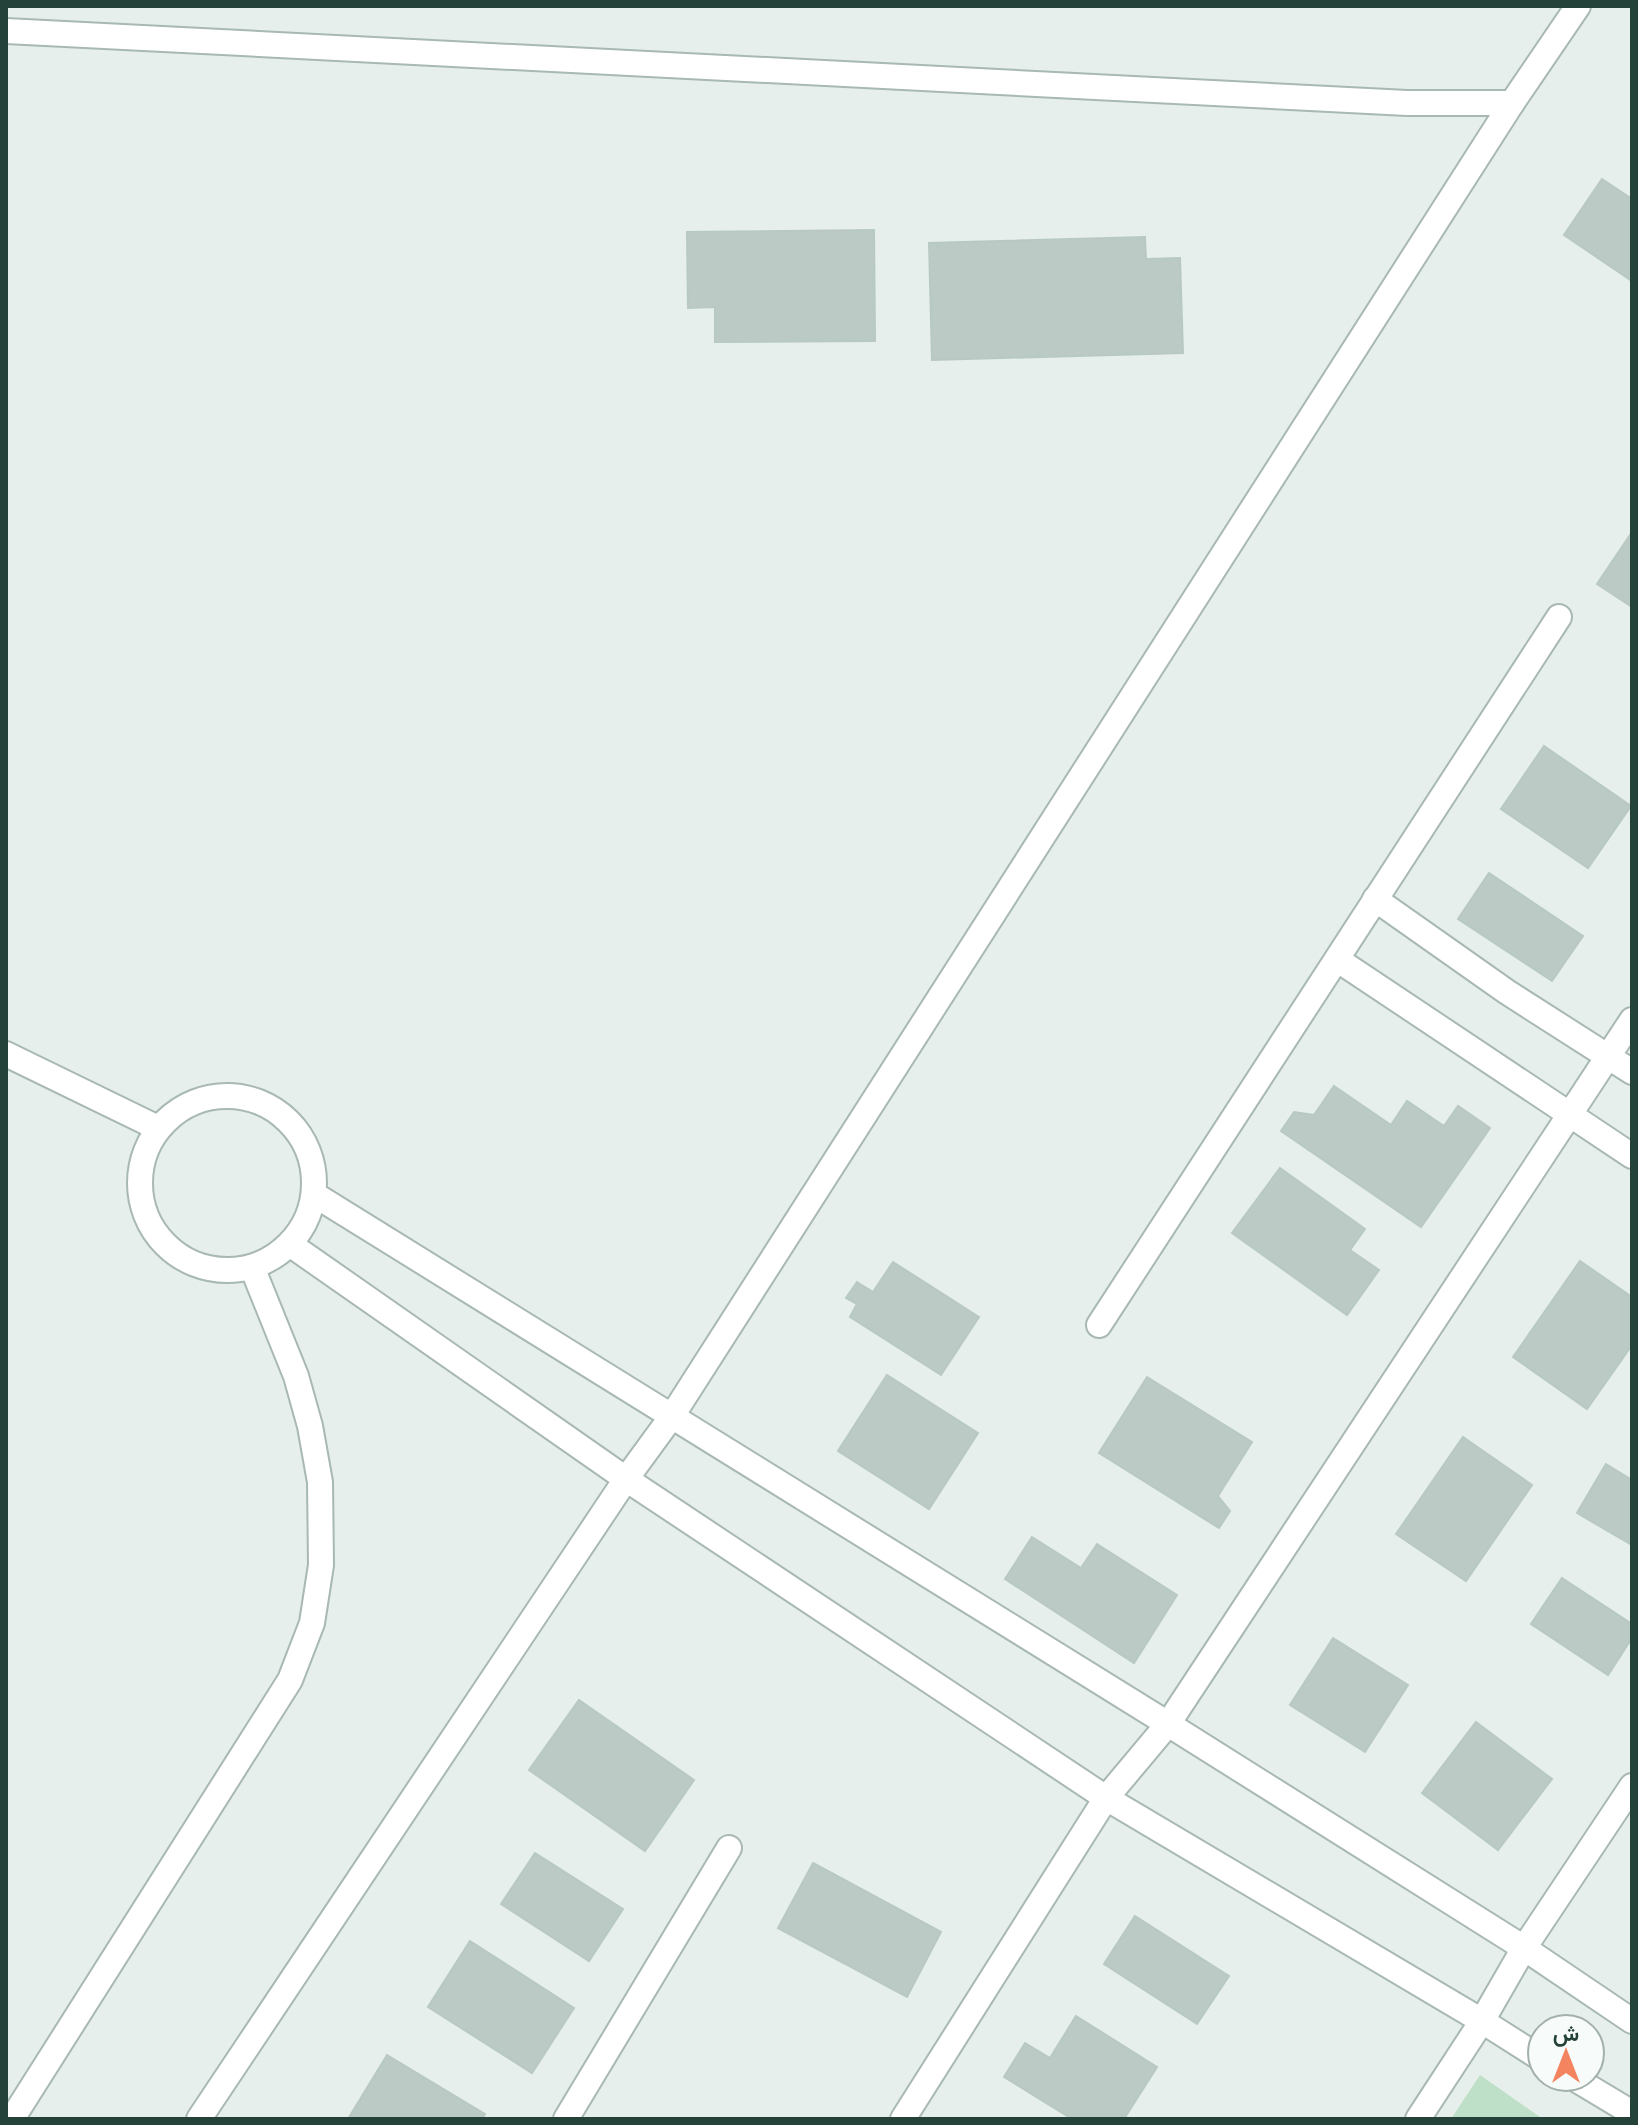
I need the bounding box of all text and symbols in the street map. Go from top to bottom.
north arrow [1526,2013,1606,2093]
text: ش [1553,2020,1579,2047]

